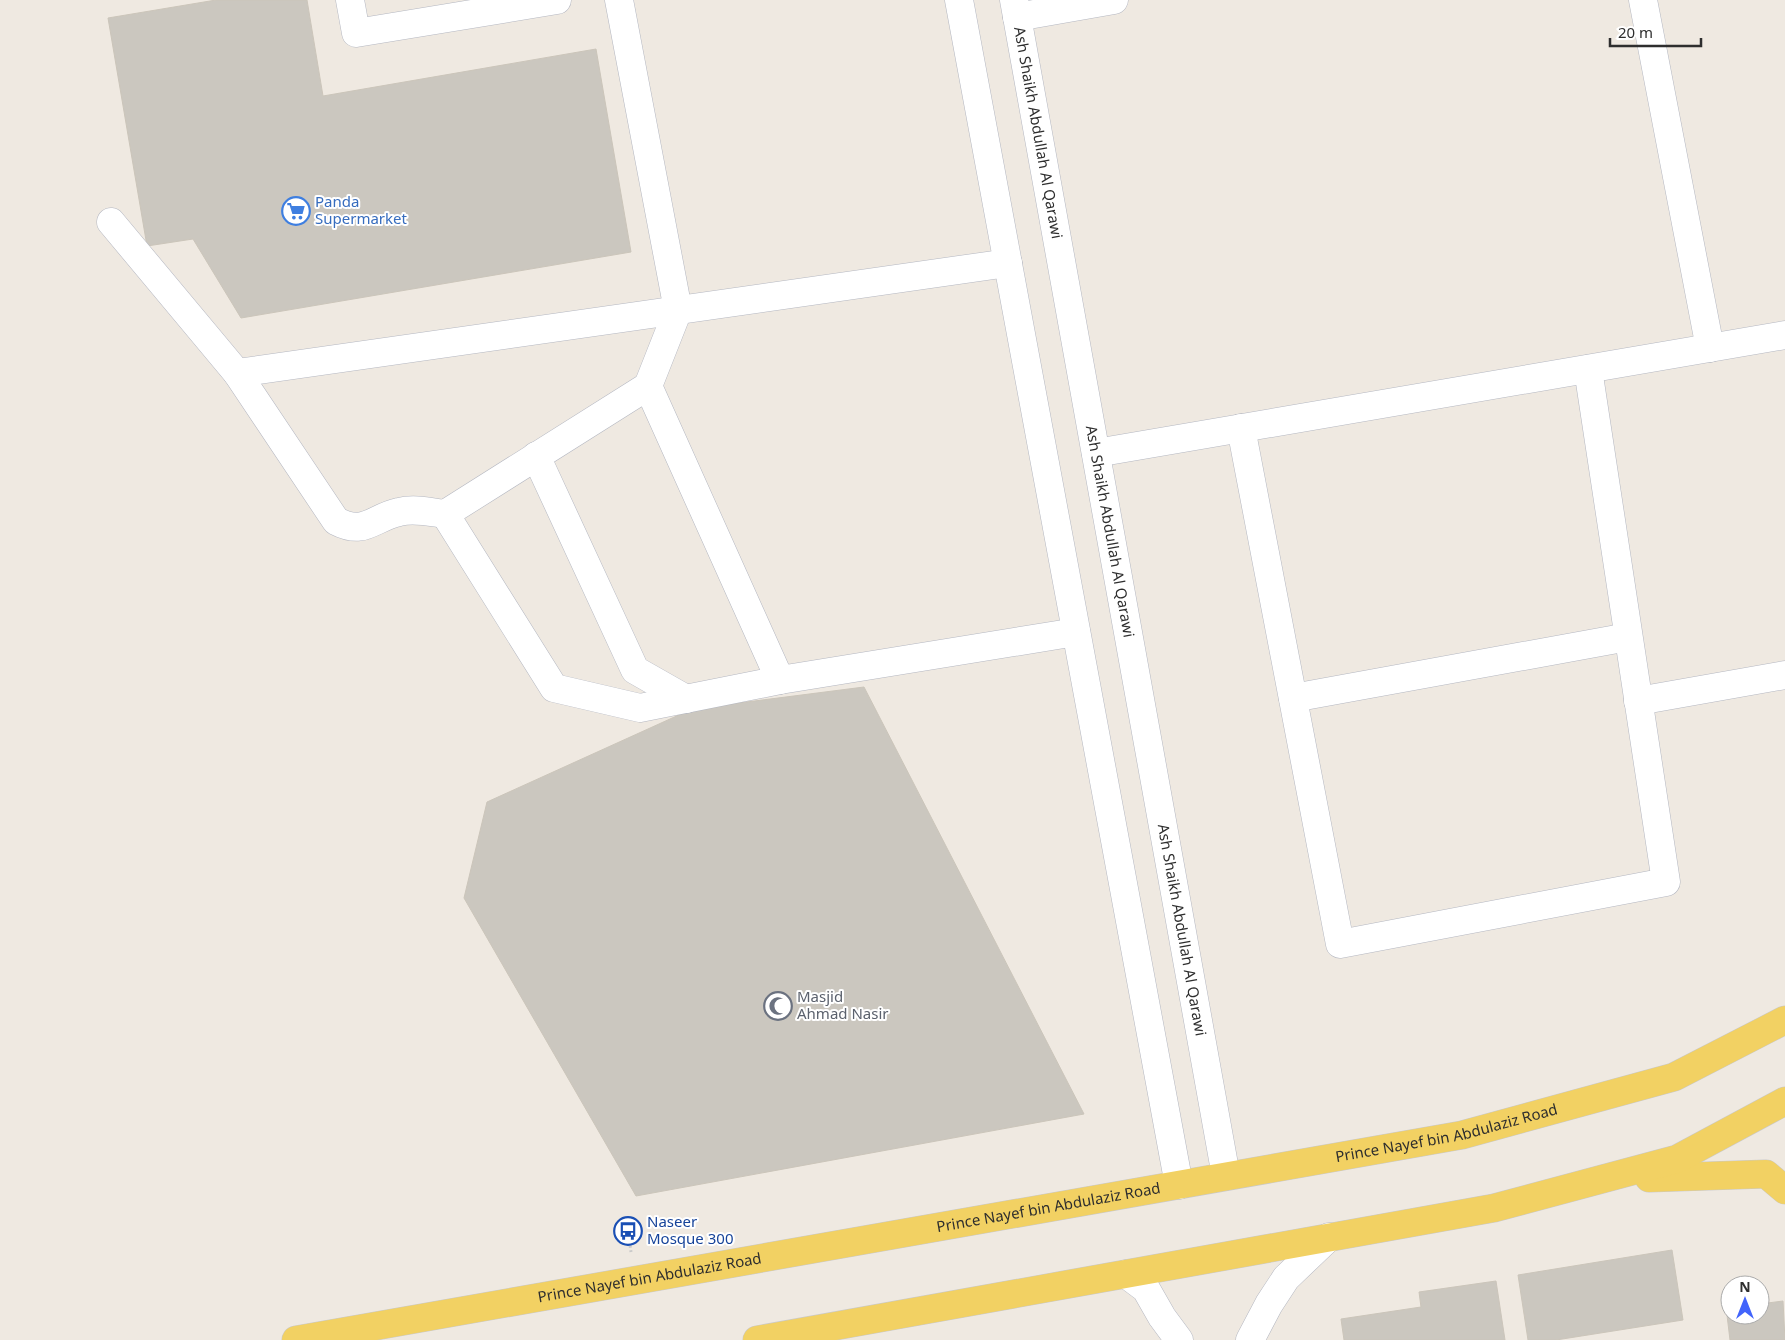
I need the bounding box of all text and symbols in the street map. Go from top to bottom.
scale bar [1610,15,1701,47]
text: 20 m [1618,22,1653,42]
street label: Ash Shaikh Abdullah Al Qarawi [1010,25,1068,240]
place label: Panda Supermarket [315,191,407,228]
supermarket icon: Panda Supermarket [281,196,311,226]
street label: Ash Shaikh Abdullah Al Qarawi [1082,424,1140,639]
street label: Ash Shaikh Abdullah Al Qarawi [1154,822,1212,1038]
place label: Masjid Ahmad Nasir [797,986,889,1023]
mosque icon: Masjid Ahmad Nasir [763,991,793,1021]
street label: Prince Nayef bin Abdulaziz Road [1334,1098,1559,1166]
street label: Prince Nayef bin Abdulaziz Road [935,1177,1162,1236]
place label: Naseer Mosque 300 [647,1211,733,1248]
bus stop icon: Naseer Mosque 300 [613,1216,643,1246]
street label: Prince Nayef bin Abdulaziz Road [536,1247,763,1306]
north arrow [1720,1275,1770,1325]
text: N [1739,1277,1751,1296]

